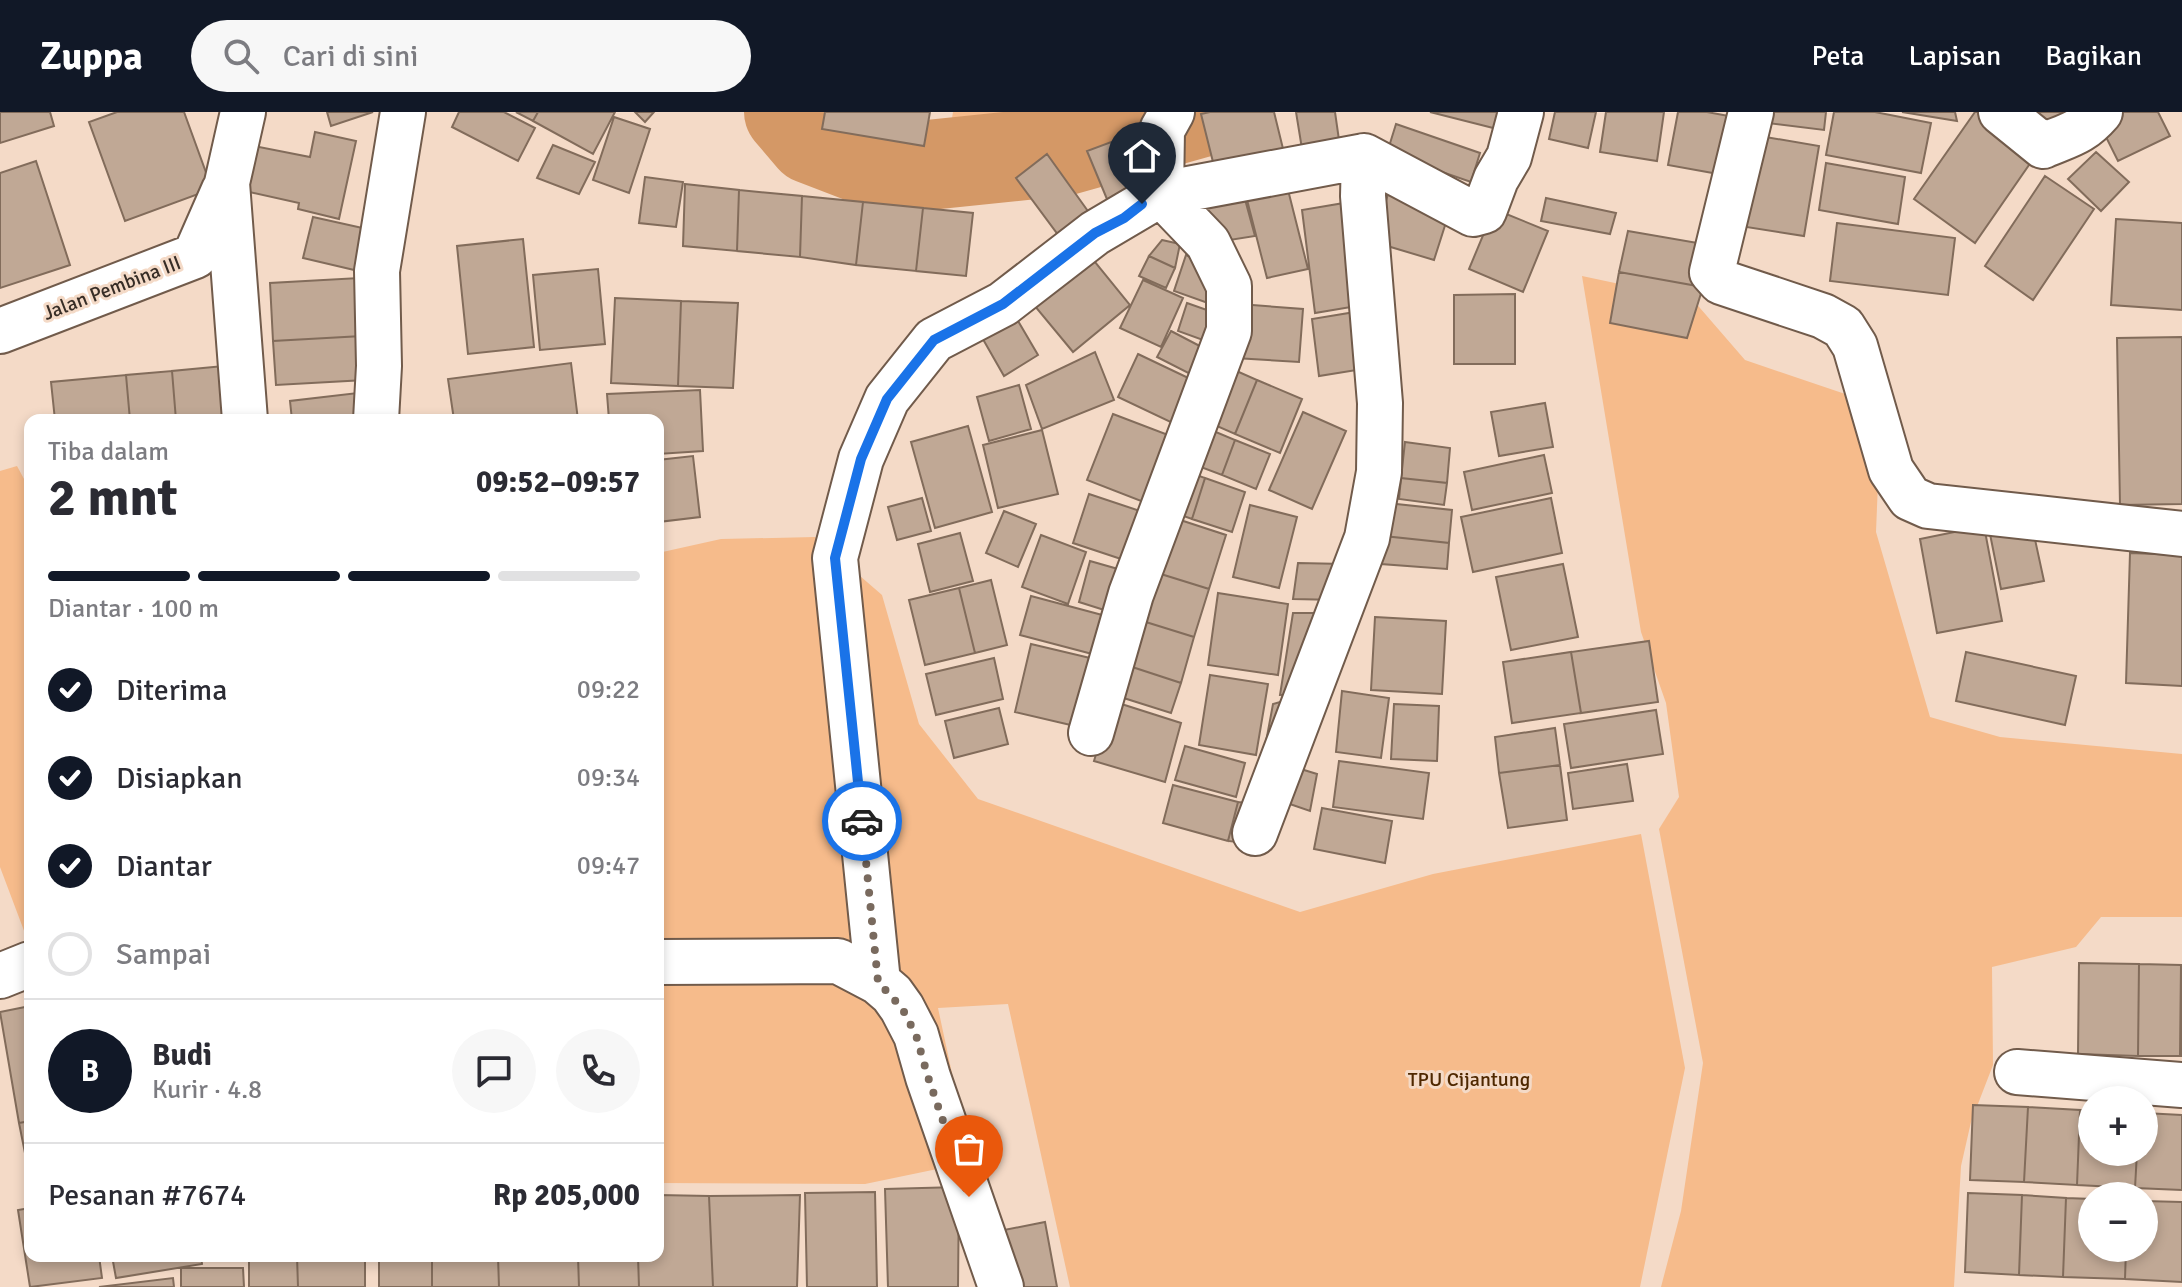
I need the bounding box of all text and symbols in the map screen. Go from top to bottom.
search box [191,20,751,92]
text: Zuppa [40,33,143,80]
icon: search [219,34,263,78]
text: Cari di sini [283,38,418,75]
text: Peta [1811,39,1865,73]
text: Lapisan [1909,39,2001,73]
text: Bagikan [2045,39,2142,73]
pin [1108,122,1176,204]
icon: home [1120,134,1164,178]
street label: Jalan Pembina III [40,250,184,326]
text: Tiba dalam [48,436,169,468]
text: 09:52–09:57 [476,464,640,501]
text: 2 mnt [48,466,177,530]
text: Diantar · 100 m [48,593,219,625]
icon: check [48,668,92,712]
text: Diterima [116,672,227,709]
text: 09:22 [577,674,640,706]
icon: check [48,756,92,800]
text: Disiapkan [116,760,243,797]
text: 09:34 [577,762,640,794]
courier [822,781,902,861]
icon: car [840,799,884,843]
icon: check [48,844,92,888]
text: Diantar [116,848,212,885]
text: 09:47 [577,850,640,882]
text: Sampai [116,936,211,973]
button: chat [452,1029,536,1113]
button: phone [556,1029,640,1113]
text: Budi [152,1037,212,1074]
text: B [81,1053,99,1090]
park label: TPU Cijantung [1408,1067,1530,1092]
text: Kurir · 4.8 [152,1074,262,1106]
map controls [2078,1086,2158,1262]
button: + [2078,1086,2158,1166]
pin [935,1115,1003,1197]
icon: bag [947,1127,991,1171]
text: Pesanan #7674 [48,1177,246,1214]
text: Rp 205,000 [493,1177,640,1214]
button: − [2078,1182,2158,1262]

